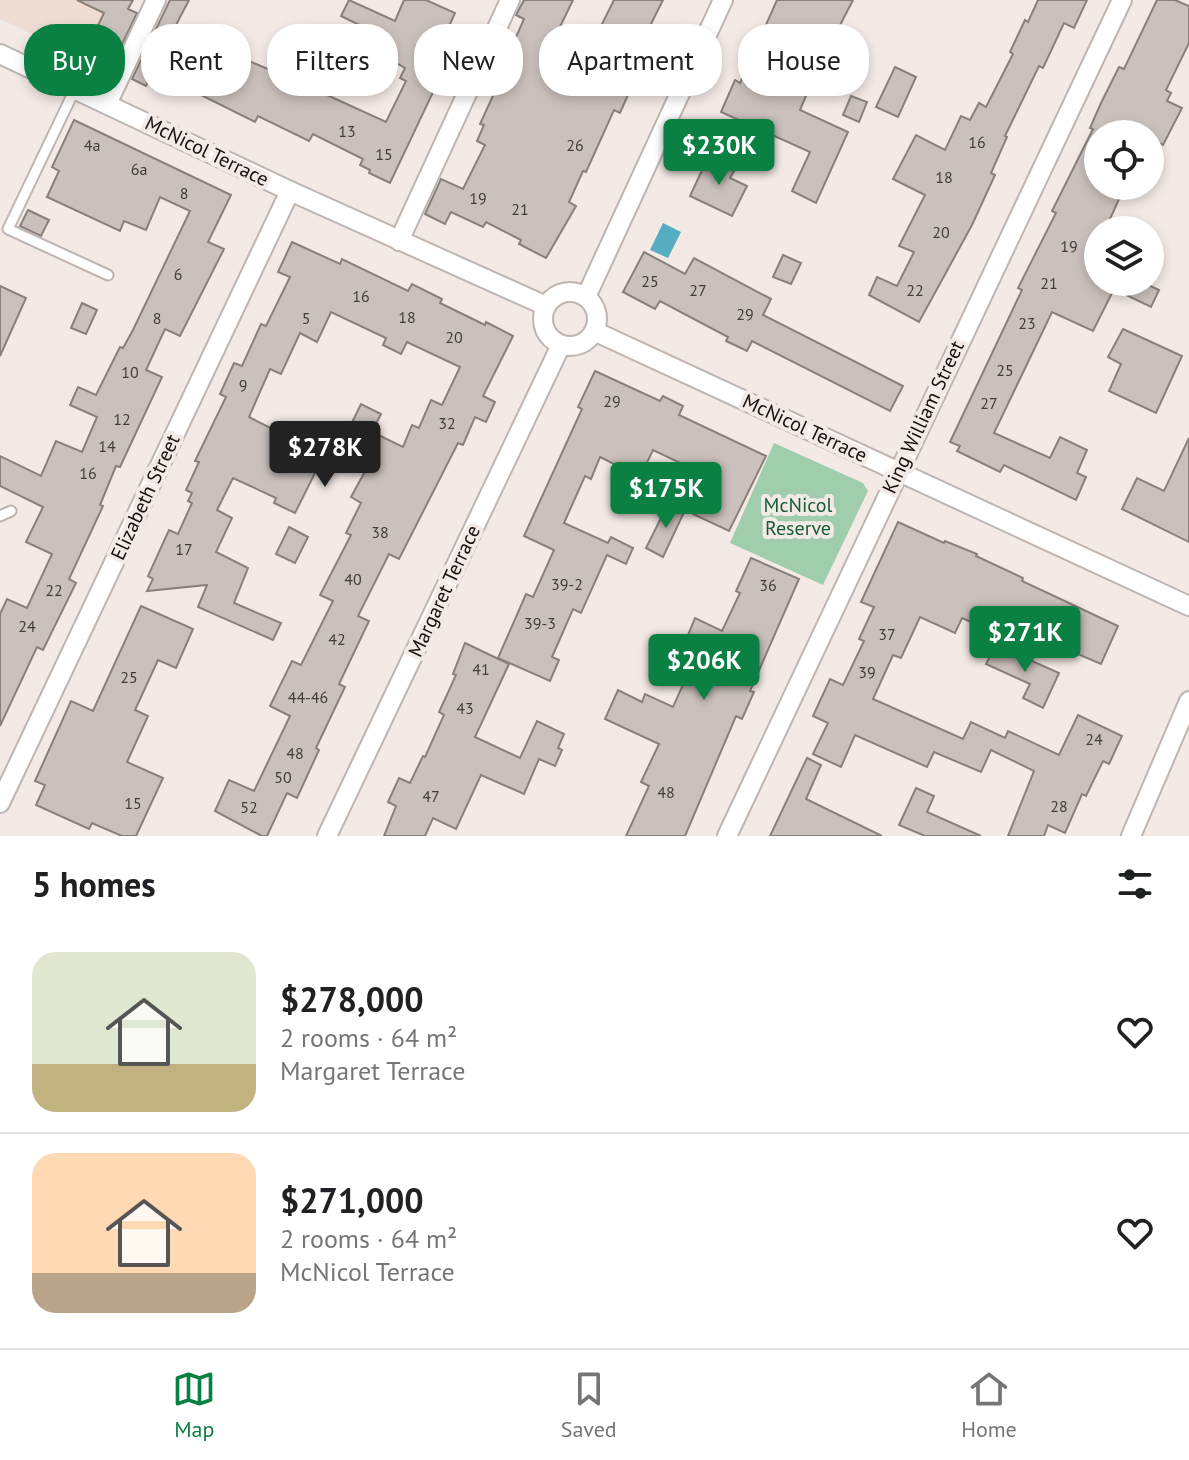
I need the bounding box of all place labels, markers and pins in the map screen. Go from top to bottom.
pin: $230K [663,119,775,187]
pin: $278K [269,421,381,489]
pin: $175K [610,462,722,530]
pin: $271K [969,606,1081,674]
pin: $206K [648,634,760,702]

